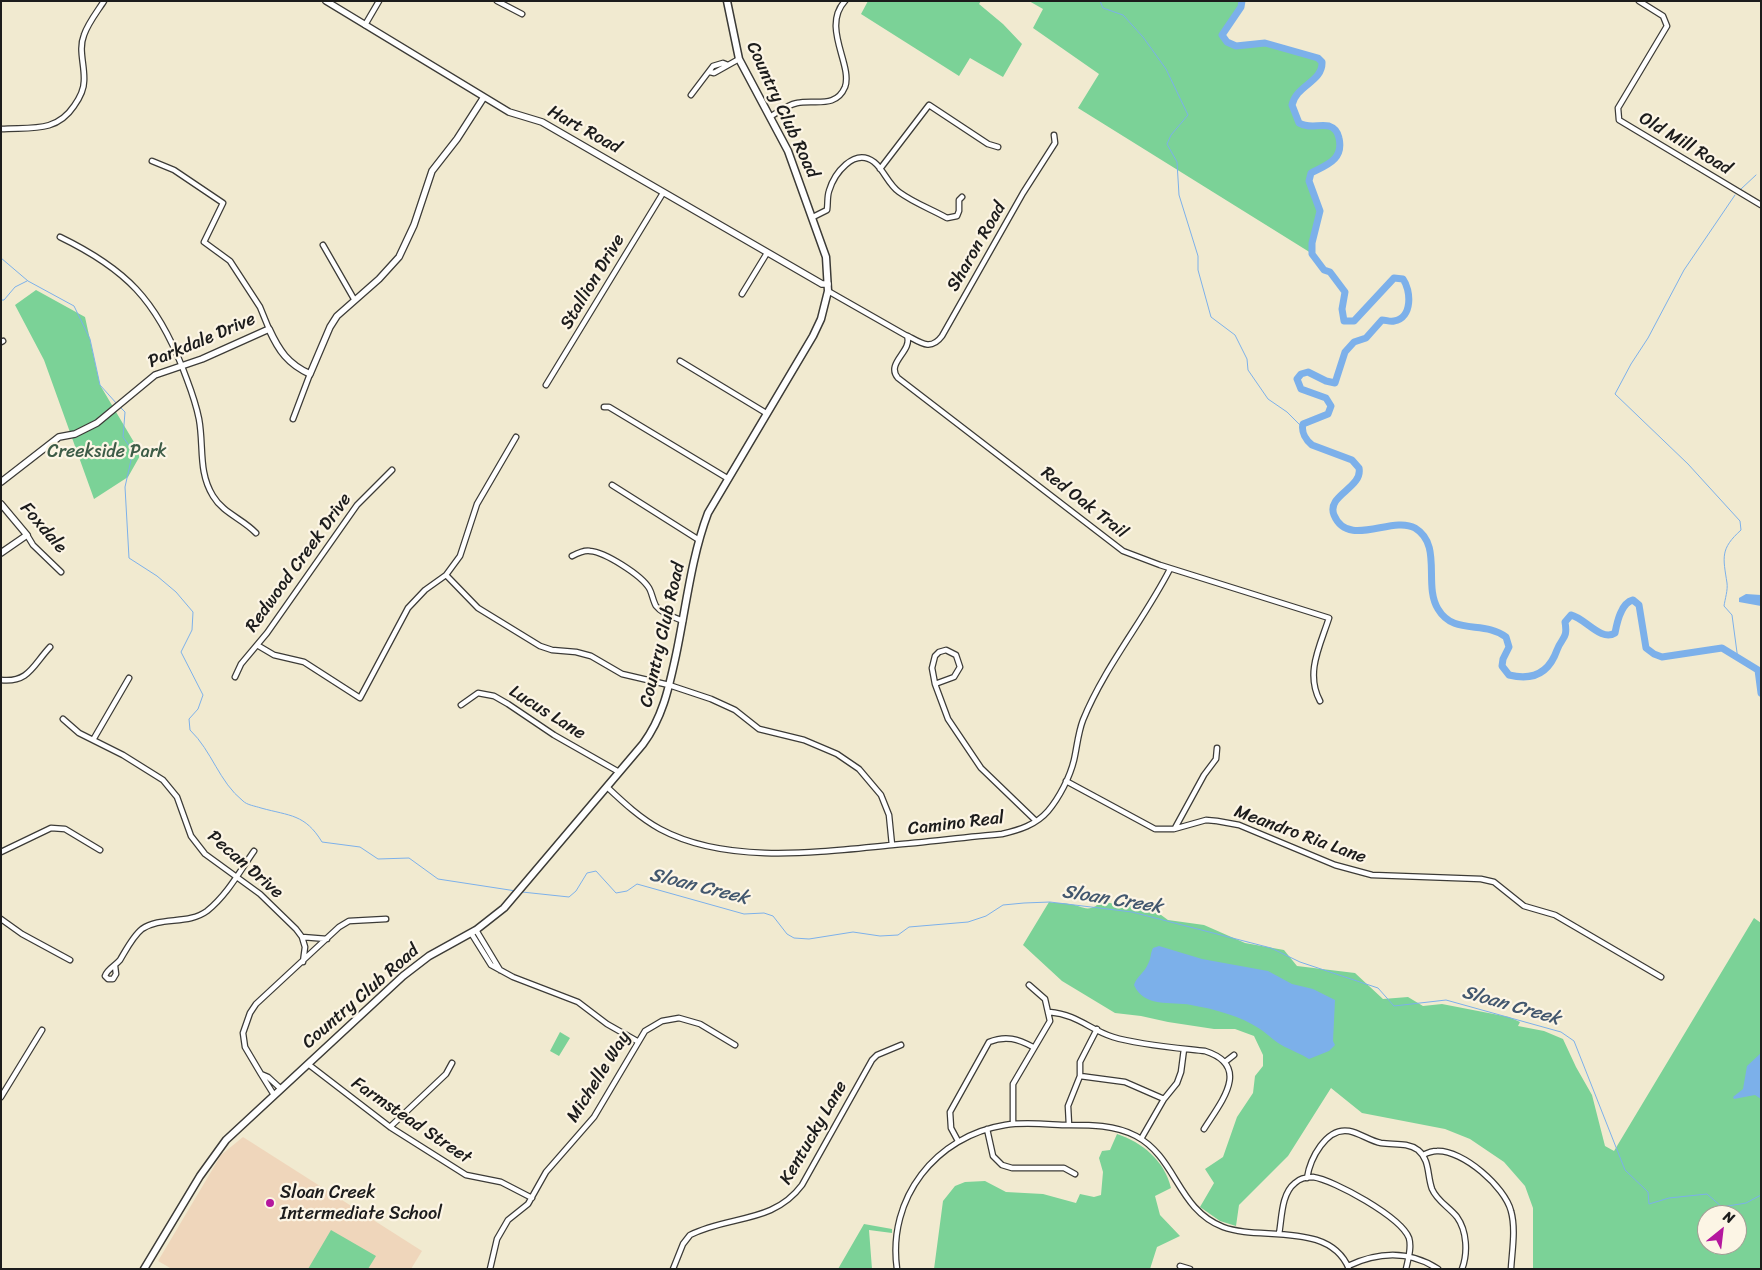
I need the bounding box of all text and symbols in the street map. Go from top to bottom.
street label: Country Club Road [741,38,823,182]
street label: Hart Road [544,101,624,159]
street label: Old Mill Road [1635,108,1735,180]
street label: Sharon Road [943,199,1011,295]
street label: Stallion Drive [556,230,630,334]
street label: Parkdale Drive [145,309,259,373]
park label: Creekside Park [47,441,167,463]
street label: Red Oak Trail [1036,462,1132,544]
street label: Redwood Creek Drive [241,489,357,637]
street label: Foxdale [15,498,71,558]
street label: Country Club Road [636,561,690,709]
street label: Lucus Lane [505,681,589,745]
street label: Meandro Ria Lane [1231,801,1369,869]
street label: Camino Real [907,807,1005,841]
street label: Pecan Drive [203,826,287,904]
water label: Sloan Creek [647,864,751,910]
water label: Sloan Creek [1060,881,1164,919]
street label: Country Club Road [298,940,424,1054]
water label: Sloan Creek [1459,981,1563,1031]
street label: Michelle Way [562,1028,636,1126]
street label: Farmstead Street [347,1073,475,1169]
street label: Kentucky Lane [776,1077,852,1189]
place label: Sloan Creek Intermediate School [280,1182,442,1224]
marker: Sloan Creek Intermediate School [264,1197,276,1209]
text: N [1719,1204,1739,1231]
north arrow [1697,1205,1747,1255]

